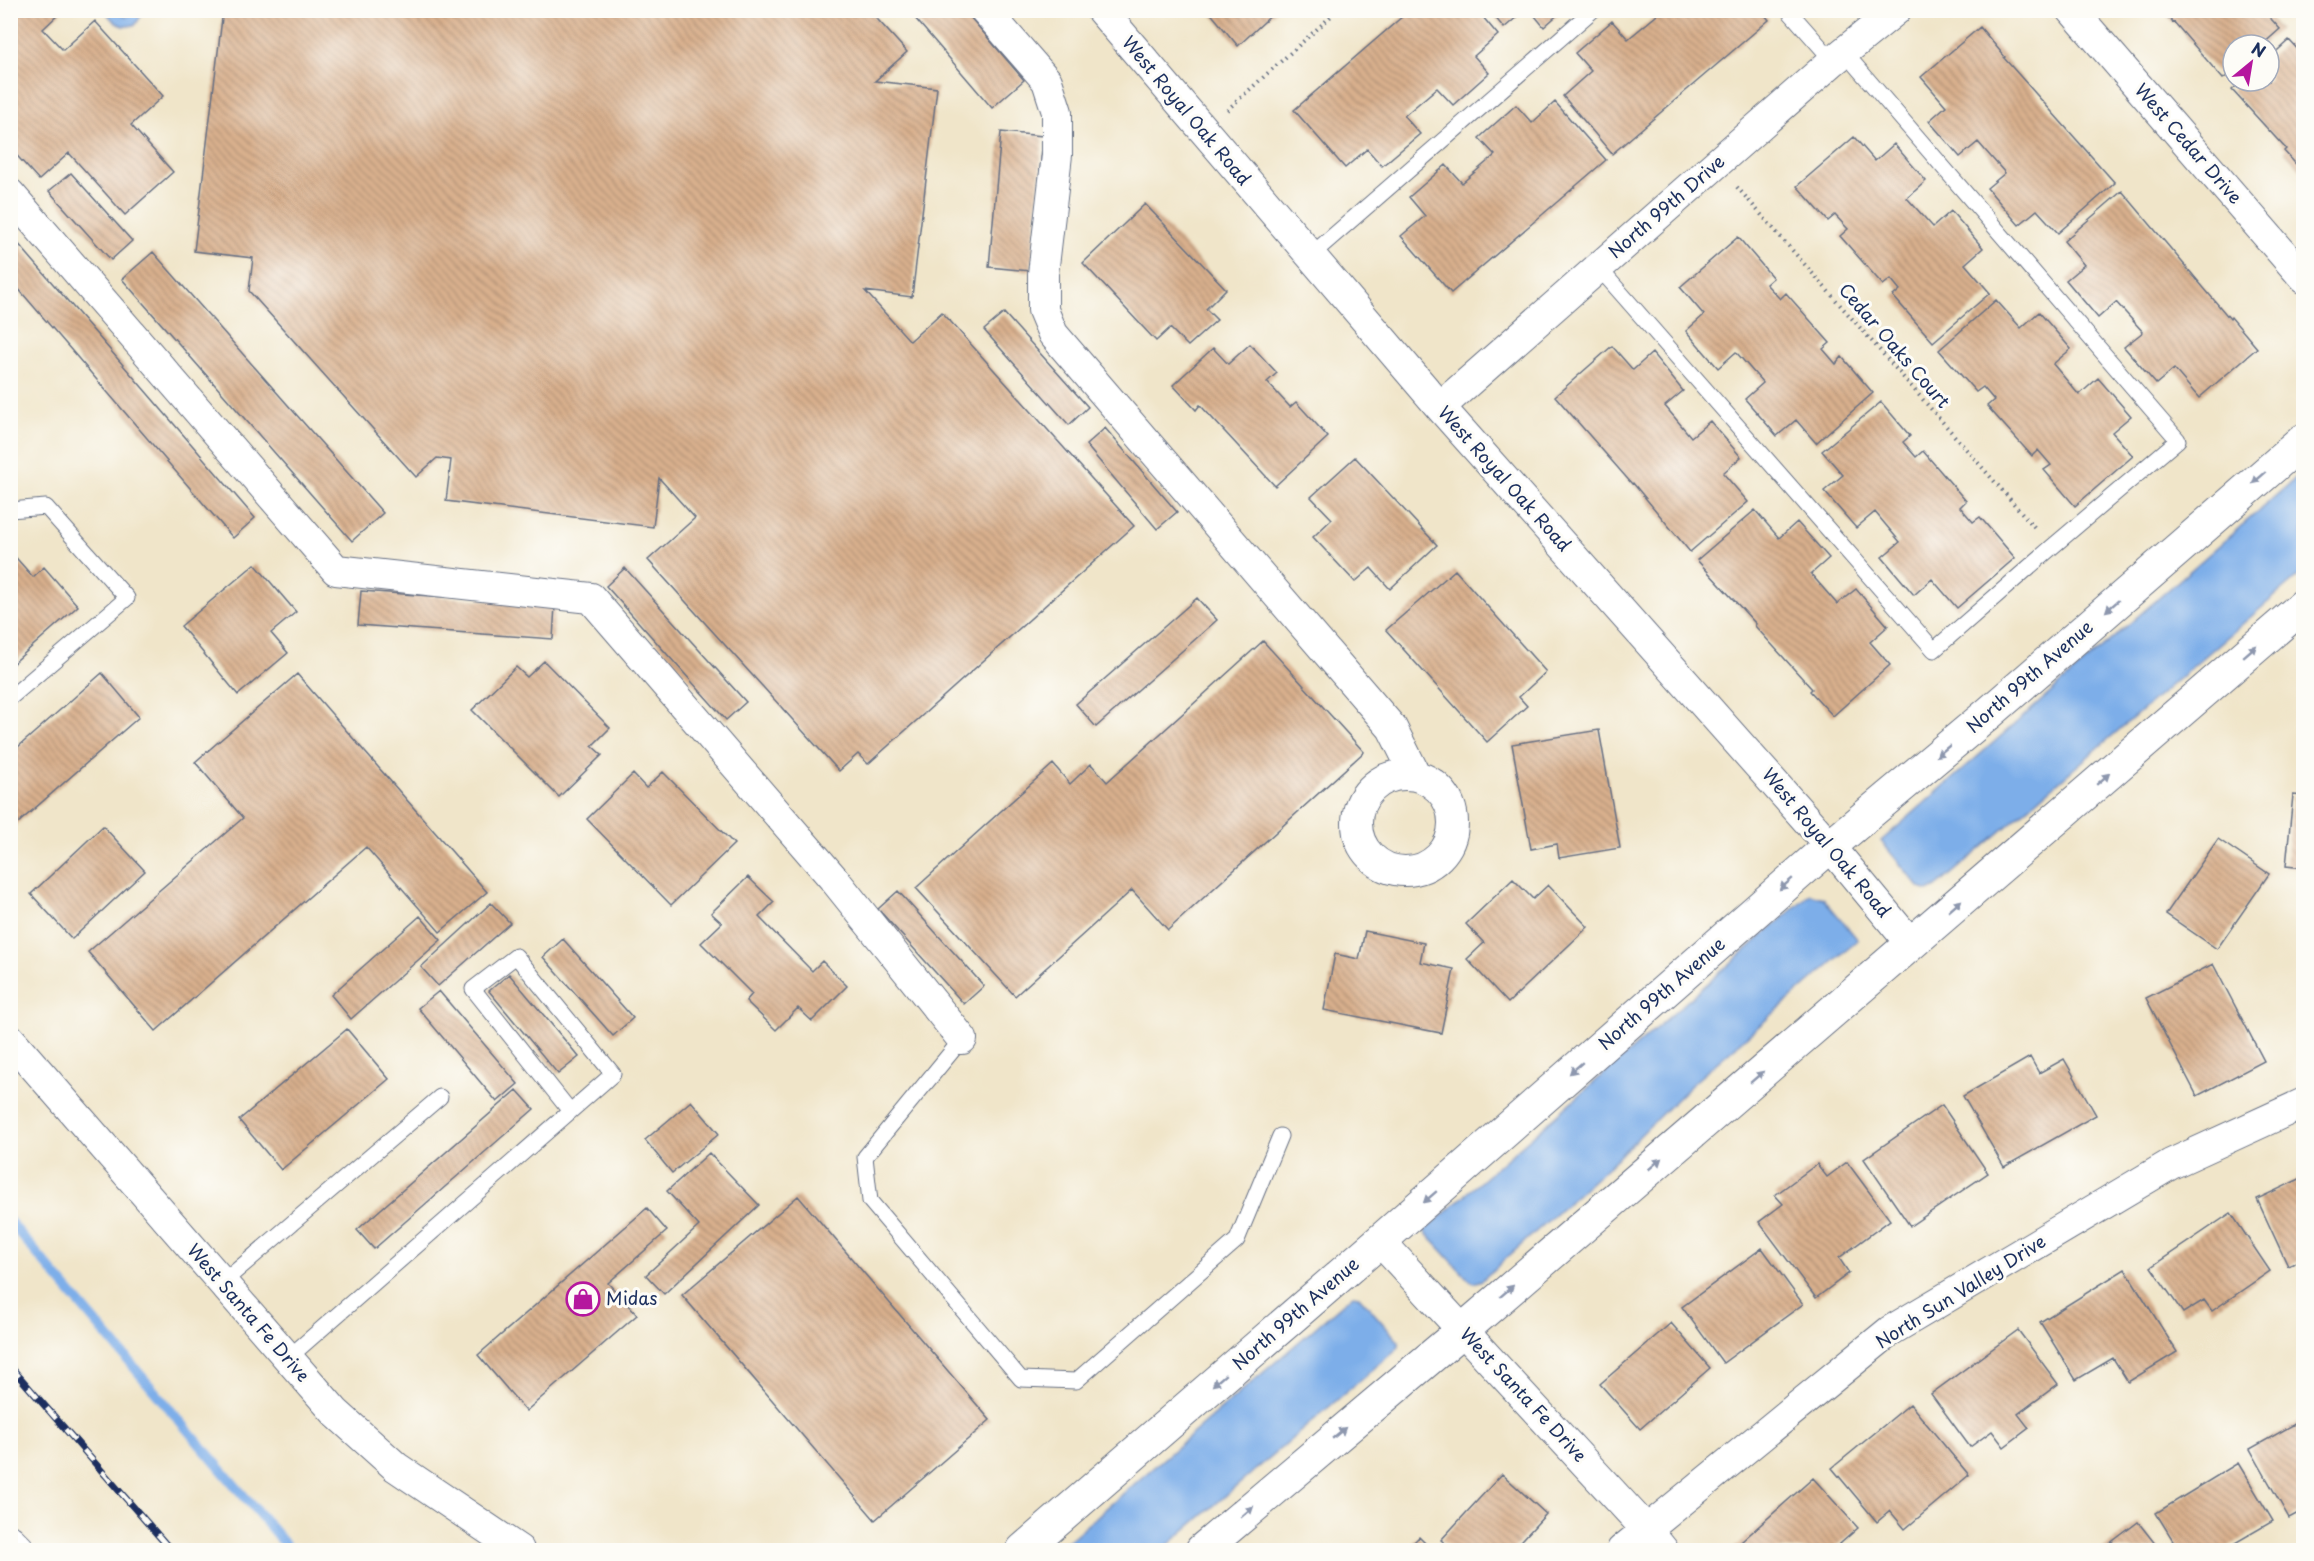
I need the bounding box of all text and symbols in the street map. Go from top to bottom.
street label: West Royal Oak Road [1116,29,1258,191]
north arrow [2221,33,2281,93]
text: N [2248,36,2270,63]
street label: West Cedar Drive [2129,77,2249,209]
street label: North 99th Drive [1602,147,1730,264]
street label: Cedar Oaks Court [1833,277,1957,414]
street label: West Royal Oak Road [1432,399,1578,557]
one-way arrow [2252,471,2267,484]
one-way arrow [2105,599,2120,612]
street label: North 99th Avenue [1960,613,2099,739]
one-way arrow [2242,645,2257,658]
one-way arrow [1936,744,1951,757]
street label: West Royal Oak Road [1756,761,1898,923]
one-way arrow [2095,772,2111,785]
one-way arrow [1779,877,1794,890]
one-way arrow [1947,900,1962,913]
street label: North 99th Avenue [1592,930,1731,1056]
one-way arrow [1569,1061,1584,1075]
one-way arrow [1749,1070,1765,1083]
one-way arrow [1647,1158,1662,1171]
one-way arrow [1423,1190,1438,1203]
street label: North Sun Valley Drive [1870,1227,2051,1354]
street label: West Santa Fe Drive [181,1237,317,1387]
street label: North 99th Avenue [1226,1250,1365,1376]
shop icon: Midas [565,1281,601,1317]
place label: Midas [606,1284,657,1311]
one-way arrow [1499,1285,1515,1298]
street label: West Santa Fe Drive [1454,1321,1594,1467]
one-way arrow [1212,1373,1227,1386]
one-way arrow [1331,1427,1347,1440]
one-way arrow [1239,1505,1254,1519]

